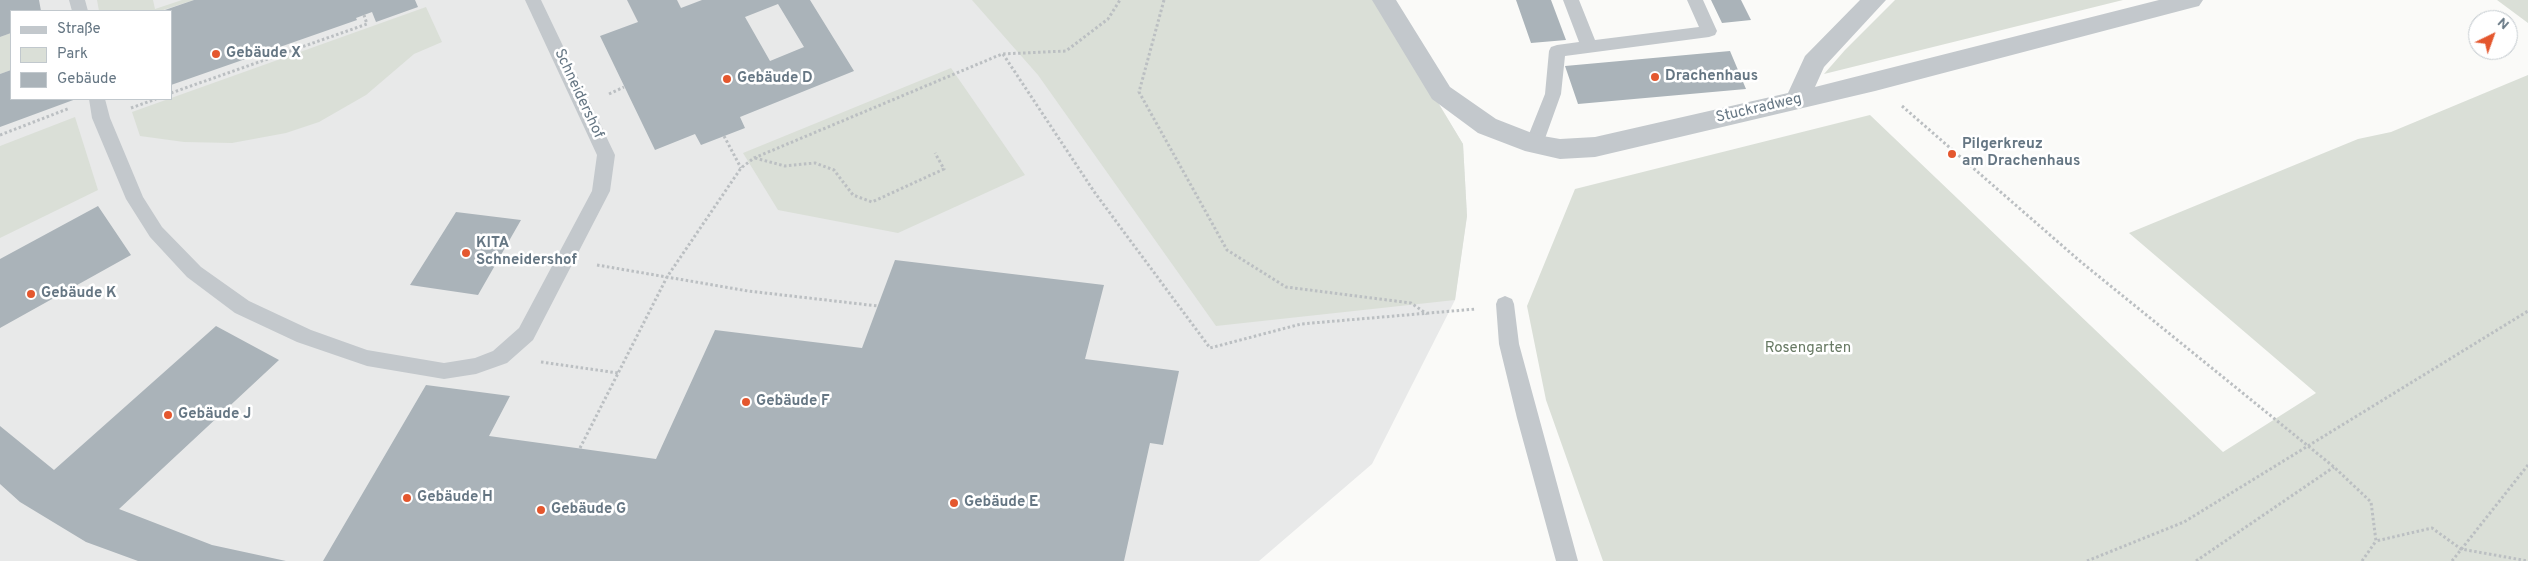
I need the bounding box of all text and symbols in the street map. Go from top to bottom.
legend [10,10,172,100]
north arrow [2468,10,2518,60]
text: N [2493,15,2512,34]
text: Straße [57,20,101,39]
text: Park [57,45,88,64]
place label: Gebäude X [226,45,301,63]
street label: Schneidershof [549,46,607,142]
marker: Gebäude X [210,48,222,60]
place label: Drachenhaus [1665,68,1758,86]
text: Gebäude [57,70,117,89]
place label: Gebäude D [737,70,813,88]
marker: Drachenhaus [1649,71,1661,83]
marker: Gebäude D [721,73,733,85]
street label: Stuckradweg [1714,90,1804,128]
place label: Pilgerkreuz am Drachenhaus [1962,136,2080,171]
marker: Pilgerkreuz am Drachenhaus [1946,148,1958,160]
place label: KITA Schneidershof [476,235,577,270]
marker: KITA Schneidershof [460,247,472,259]
place label: Gebäude K [41,285,117,303]
marker: Gebäude K [25,288,37,300]
park label: Rosengarten [1765,340,1851,358]
place label: Gebäude F [756,393,830,411]
marker: Gebäude F [740,396,752,408]
place label: Gebäude J [178,406,251,424]
marker: Gebäude J [162,409,174,421]
place label: Gebäude H [417,489,493,507]
marker: Gebäude H [401,492,413,504]
place label: Gebäude E [964,494,1038,512]
marker: Gebäude E [948,497,960,509]
place label: Gebäude G [551,501,626,519]
marker: Gebäude G [535,504,547,516]

